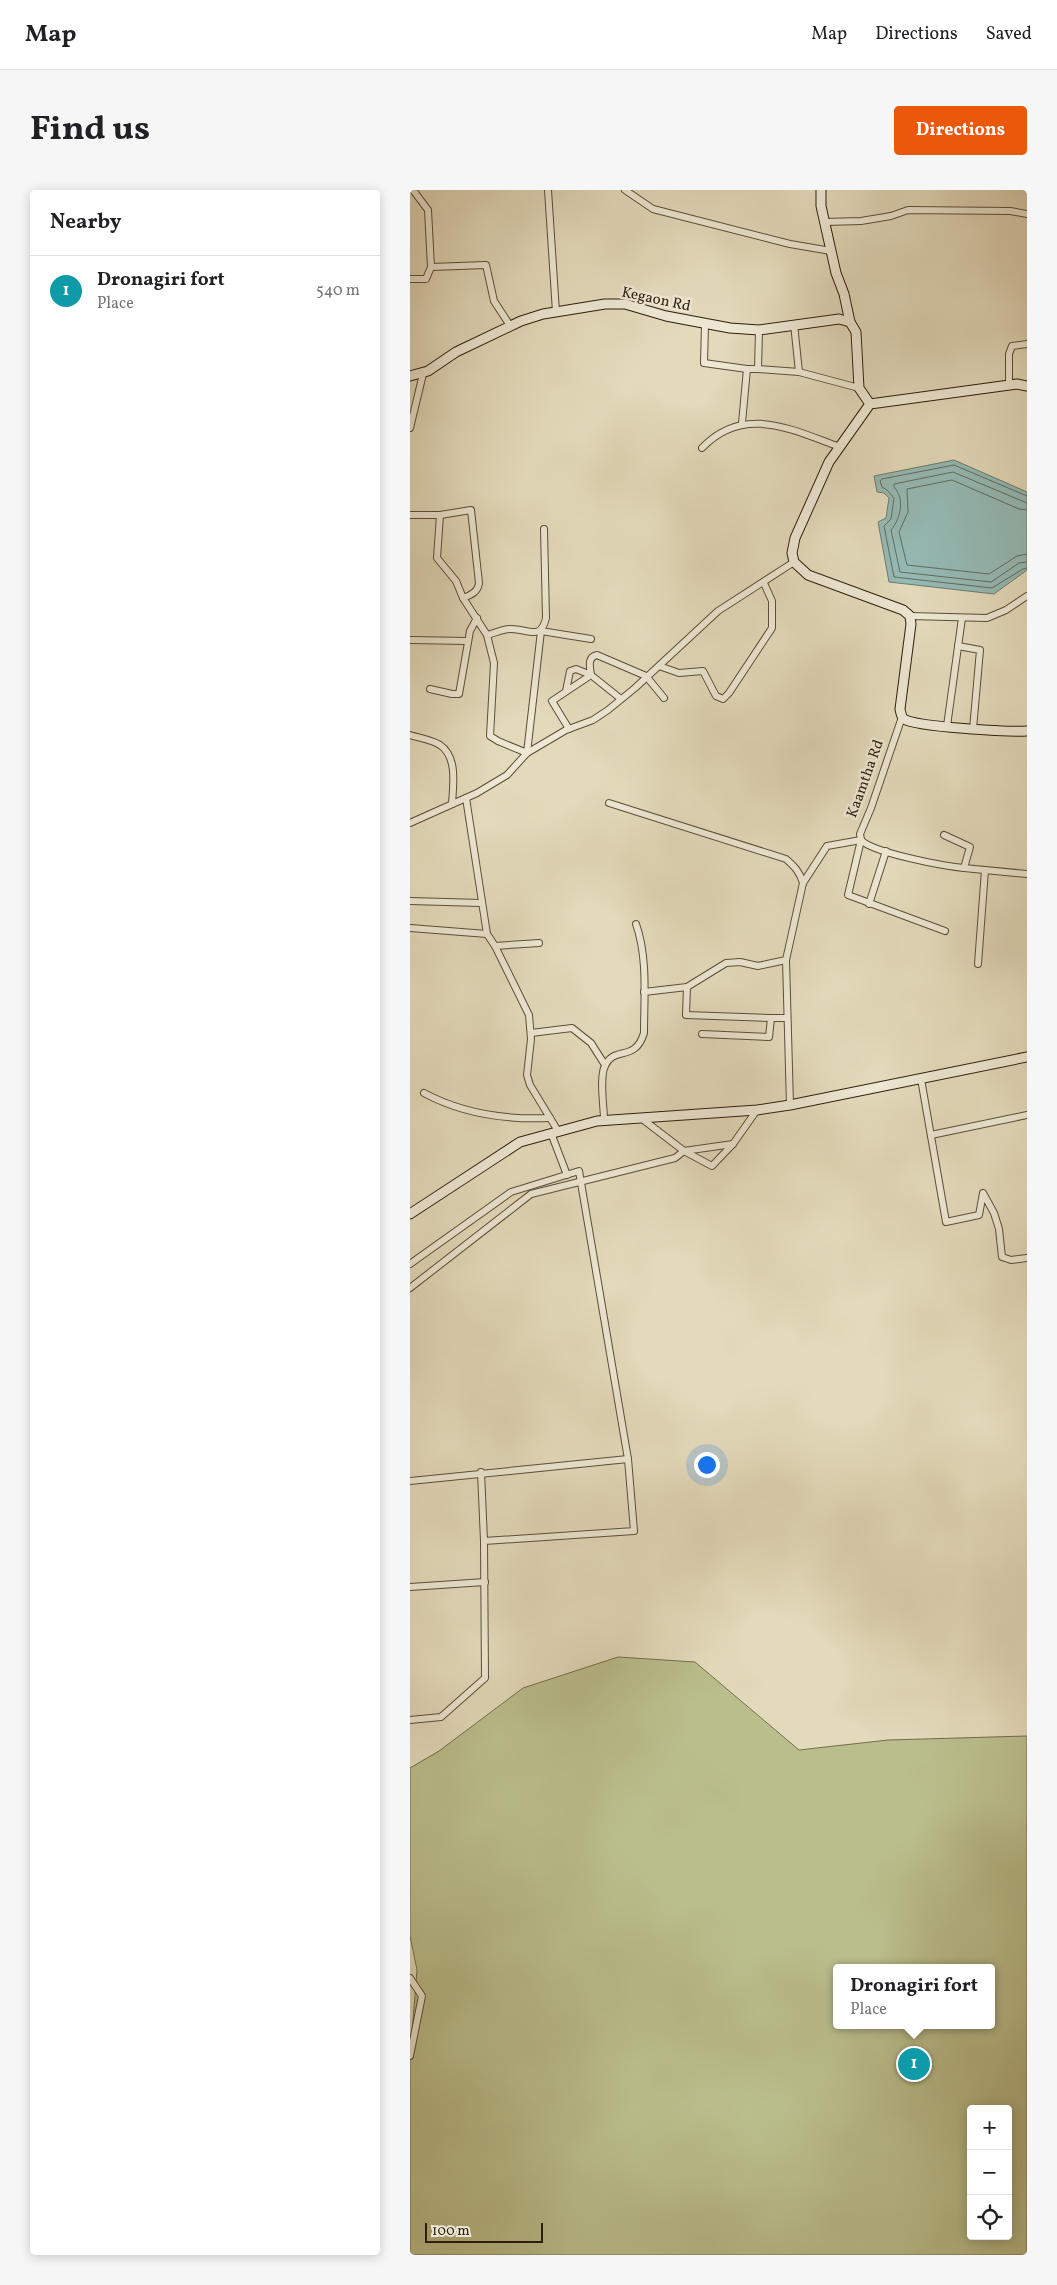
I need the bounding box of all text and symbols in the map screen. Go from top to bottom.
text: Map [25,18,76,52]
text: Map [811,22,847,47]
text: Directions [875,22,958,47]
text: Saved [986,22,1032,47]
text: Find us [30,106,150,154]
button: Directions [894,106,1027,155]
text: Nearby [50,208,121,237]
text: Dronagiri fort [97,267,225,293]
text: 1 [63,280,69,302]
text: 540 m [316,280,360,302]
street label: Kegaon Rd [619,282,693,318]
text: Place [97,293,134,315]
street label: Kaamtha Rd [842,737,890,821]
your location [694,1452,720,1478]
popup [833,1964,995,2029]
text: Dronagiri fort [850,1973,978,1999]
text: Place [850,1999,887,2021]
pin: 1 [898,2045,930,2083]
map controls [967,2105,1012,2240]
button: + [967,2105,1012,2150]
button: − [967,2150,1012,2195]
button: locate [967,2195,1012,2240]
scale bar [425,2220,542,2243]
text: 100 m [432,2222,470,2241]

